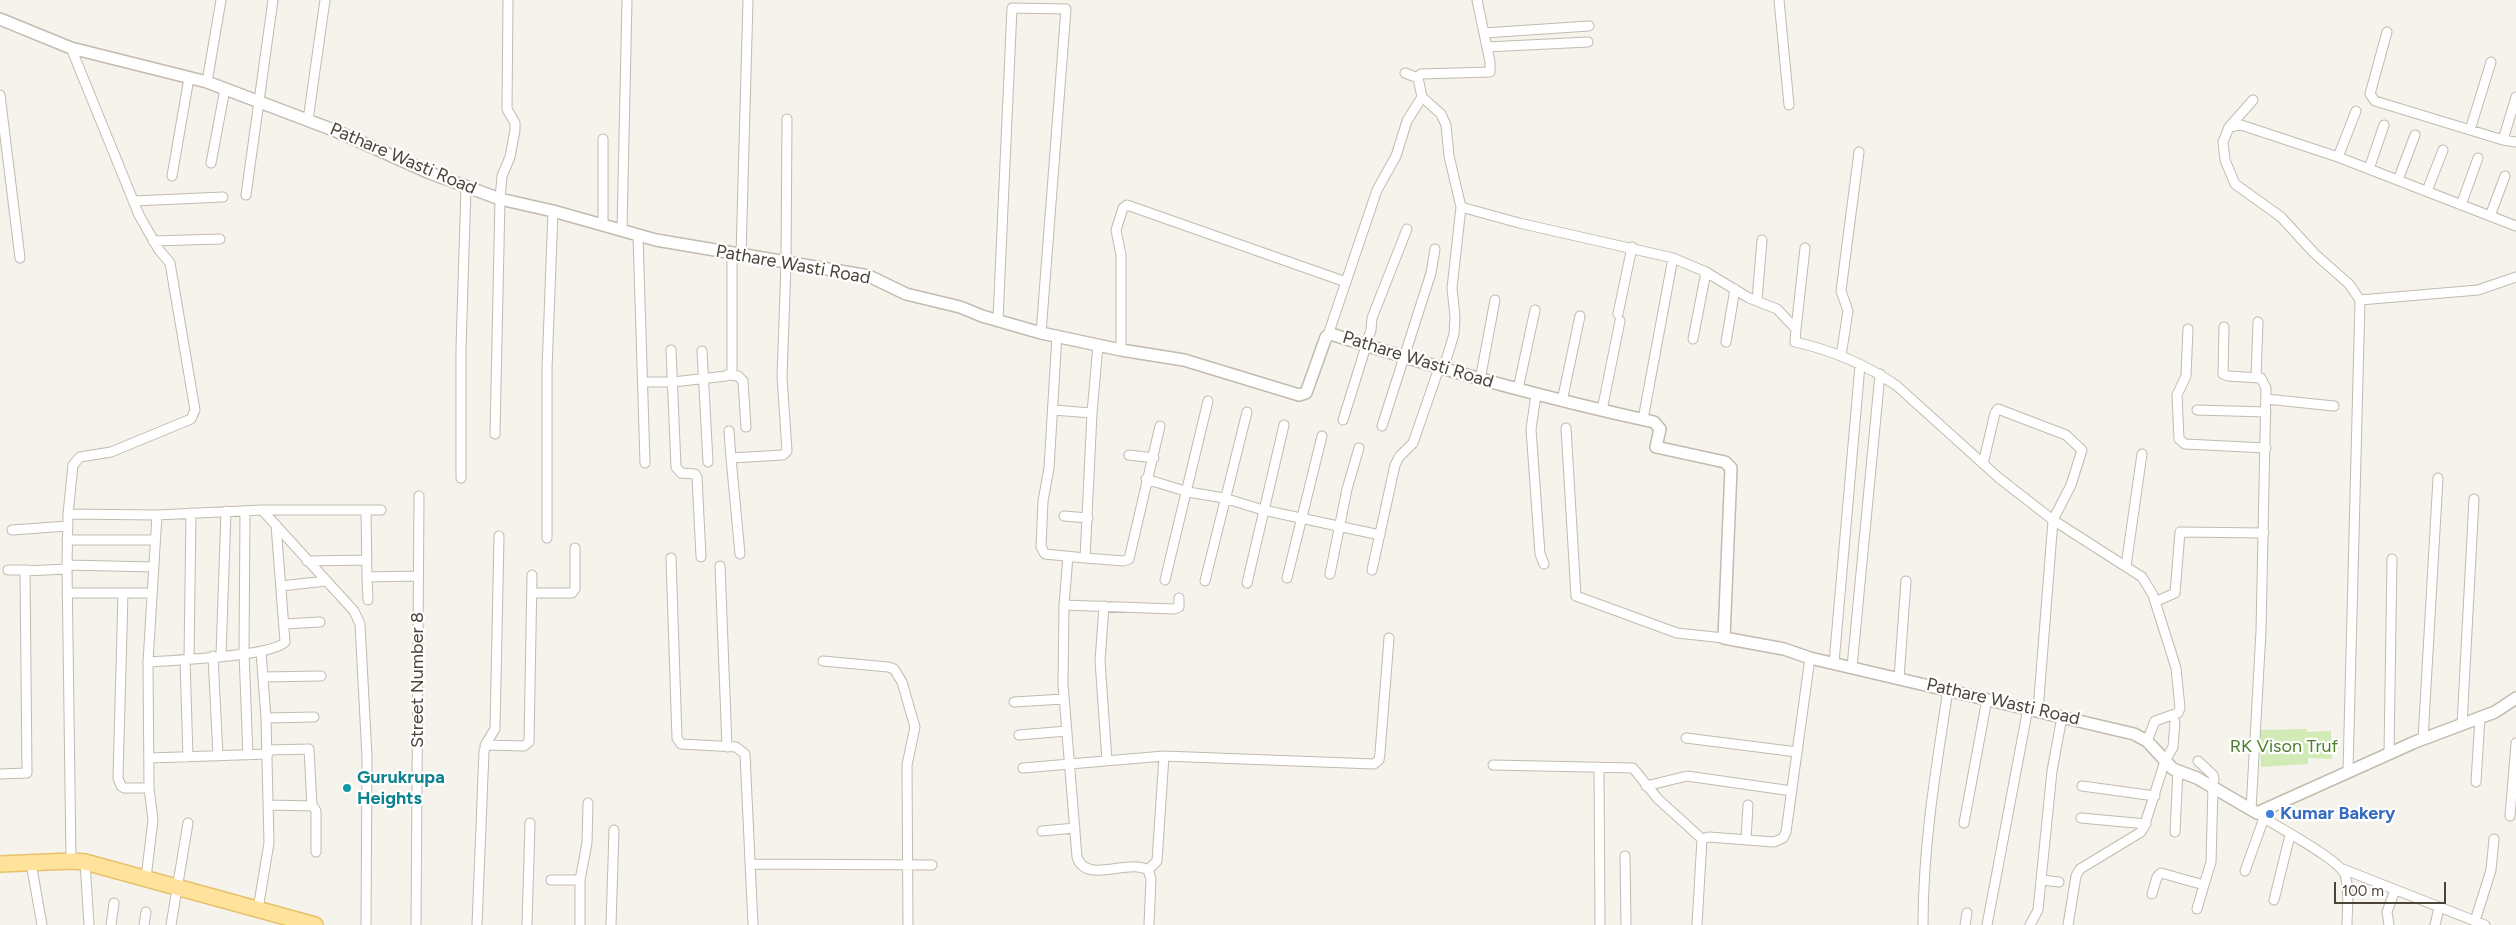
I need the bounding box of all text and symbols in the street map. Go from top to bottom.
street label: Pathare Wasti Road [327,118,479,200]
street label: Pathare Wasti Road [714,241,872,289]
street label: Pathare Wasti Road [1340,327,1496,393]
street label: Street Number 8 [407,612,429,748]
street label: Pathare Wasti Road [1924,674,2082,730]
park label: RK Vison Truf [2230,736,2338,758]
place label: Gurukrupa Heights [357,767,445,810]
marker: Gurukrupa Heights [341,782,353,794]
place label: Kumar Bakery [2280,803,2395,825]
marker: Kumar Bakery [2264,808,2276,820]
scale bar [2336,872,2448,904]
text: 100 m [2342,882,2384,900]

